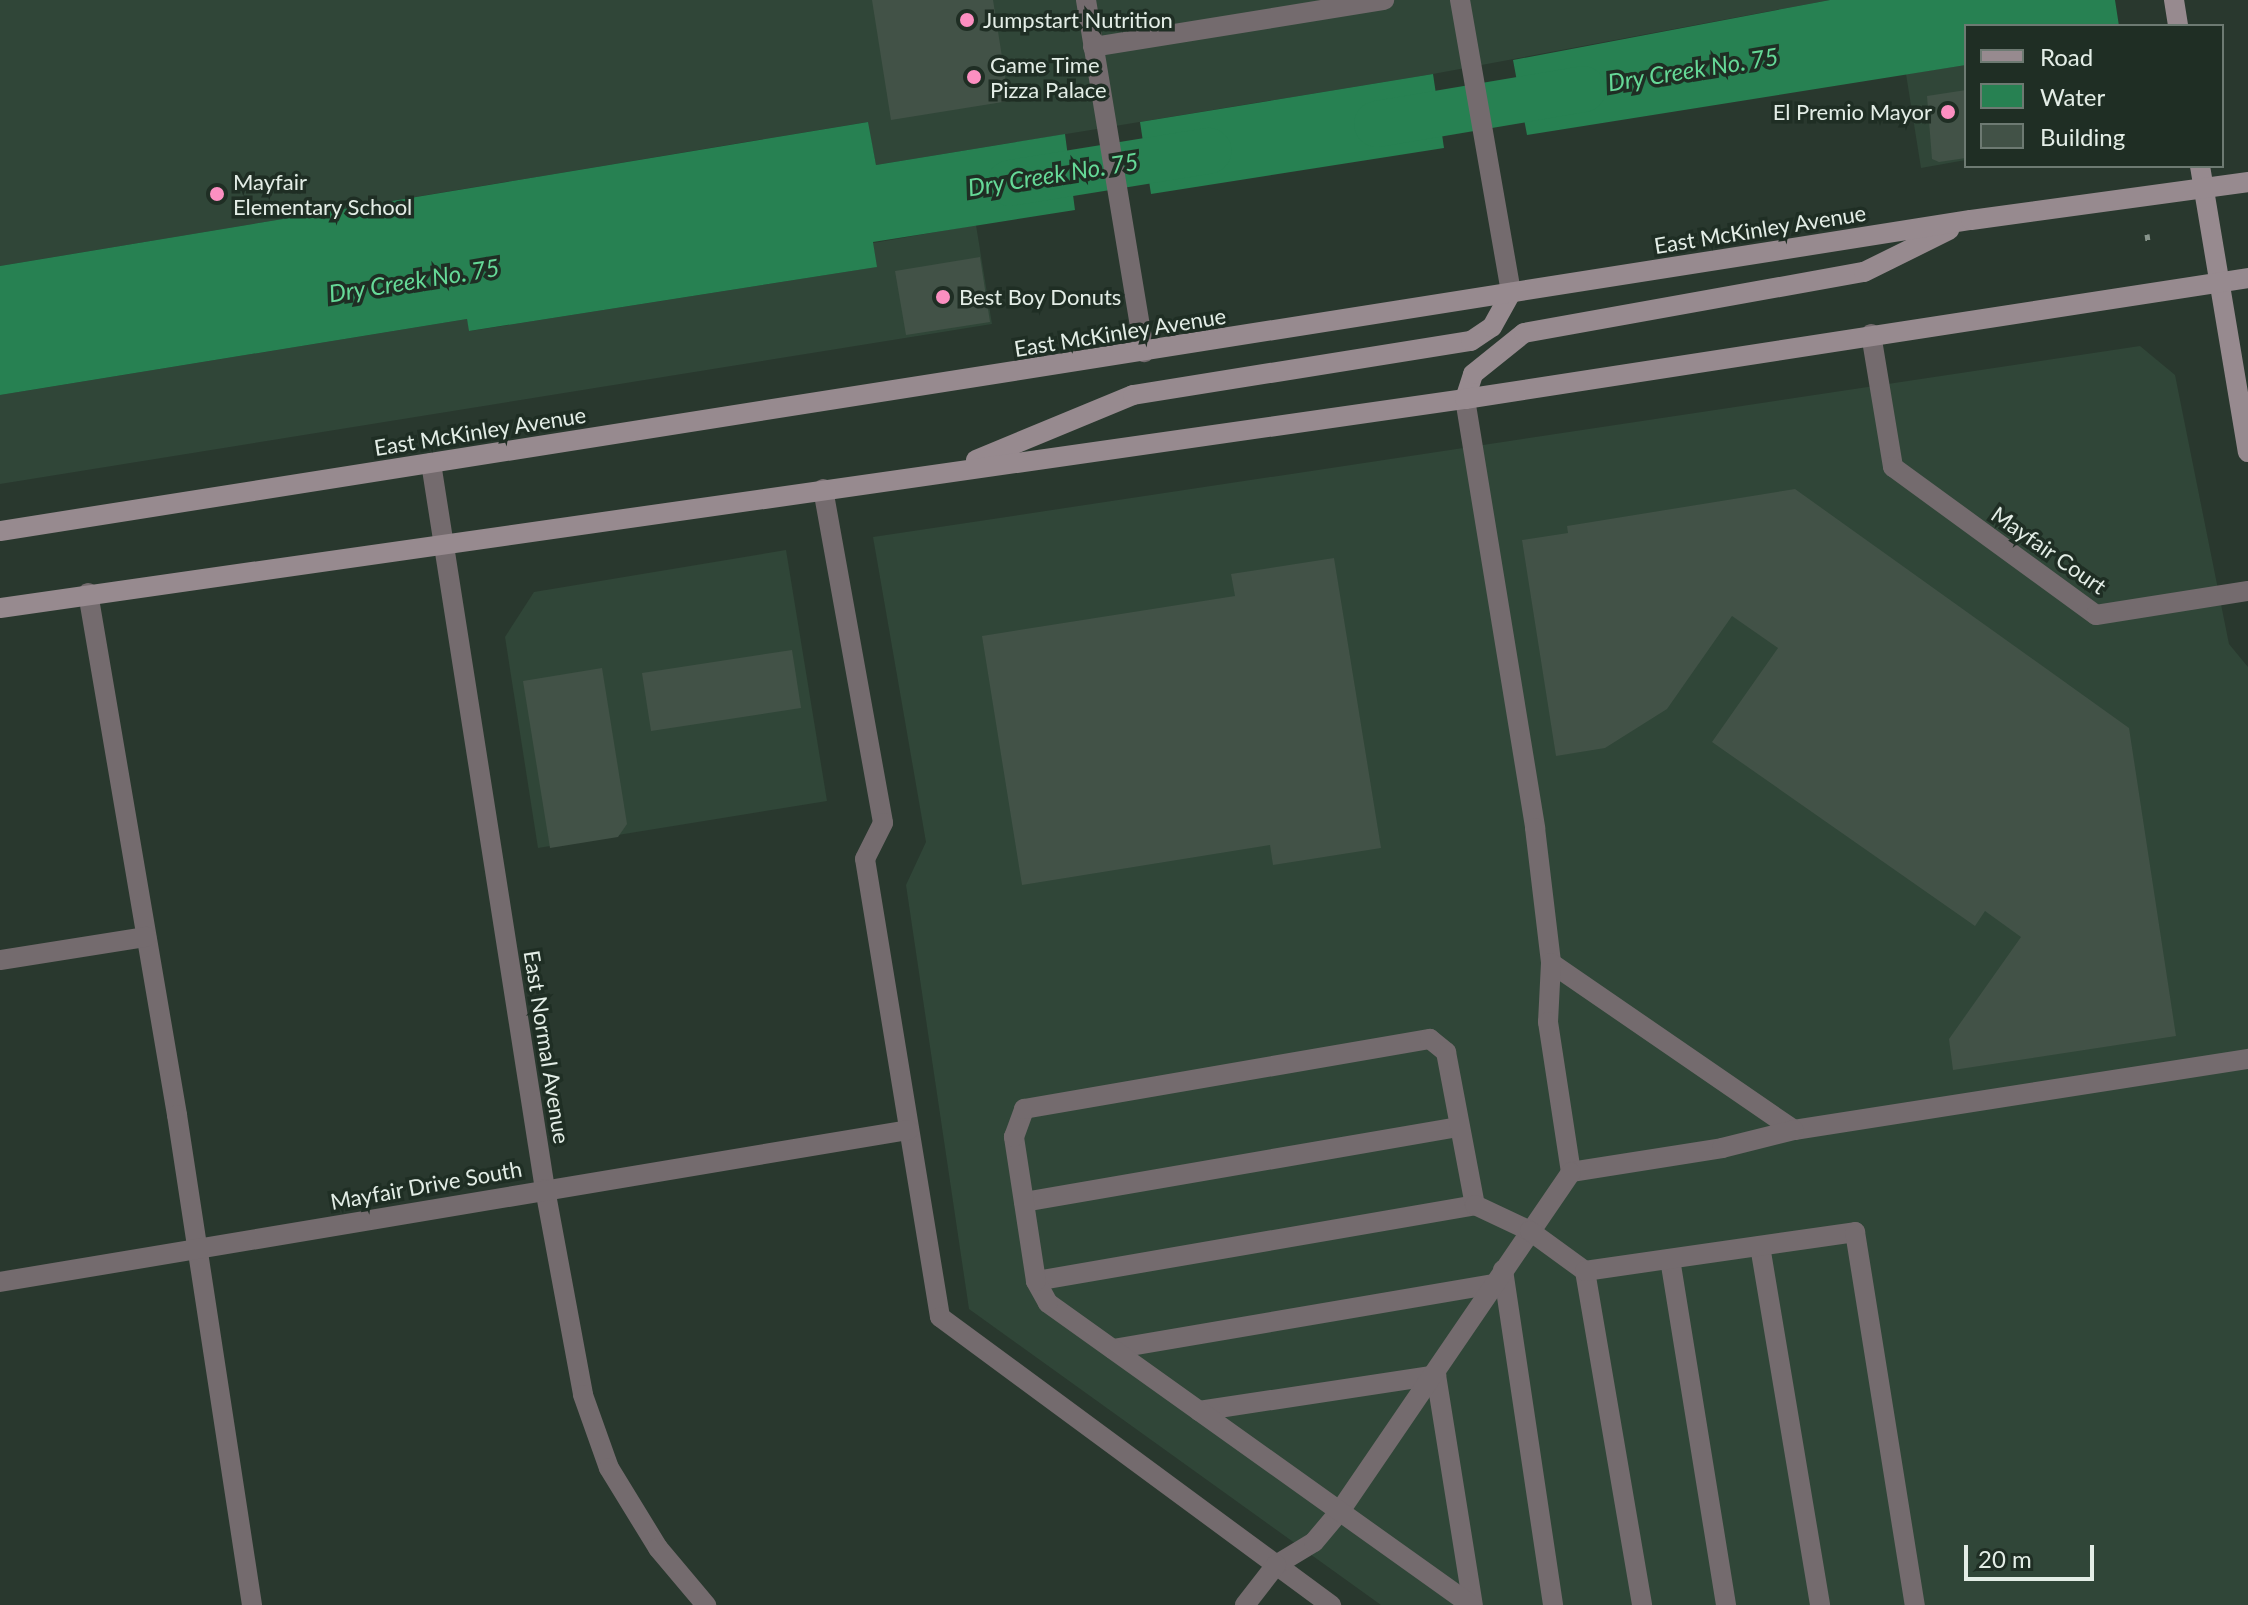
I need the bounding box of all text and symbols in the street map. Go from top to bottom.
place label: Jumpstart Nutrition [983,7,1173,33]
marker: Jumpstart Nutrition [958,11,976,29]
legend [1964,24,2224,168]
water label: Dry Creek No. 75 [1605,41,1781,97]
text: Road [2040,42,2093,71]
place label: Game Time Pizza Palace [990,51,1107,102]
marker: Game Time Pizza Palace [965,68,983,86]
text: Water [2040,82,2105,111]
place label: El Premio Mayor [1773,99,1932,125]
marker: El Premio Mayor [1939,103,1957,121]
text: Building [2040,122,2125,151]
water label: Dry Creek No. 75 [965,146,1141,202]
place label: Mayfair Elementary School [233,168,413,220]
marker: Mayfair Elementary School [208,185,226,203]
street label: East McKinley Avenue [1652,199,1868,259]
water label: Dry Creek No. 75 [326,252,502,308]
place label: Best Boy Donuts [959,284,1122,310]
marker: Best Boy Donuts [934,288,952,306]
street label: East McKinley Avenue [1012,302,1228,362]
street label: East McKinley Avenue [372,401,588,461]
street label: Mayfair Court [1986,501,2112,599]
street label: East Normal Avenue [519,948,575,1146]
street label: Mayfair Drive South [328,1155,524,1215]
scale bar [1968,1529,2098,1579]
text: 20 m [1978,1544,2032,1573]

